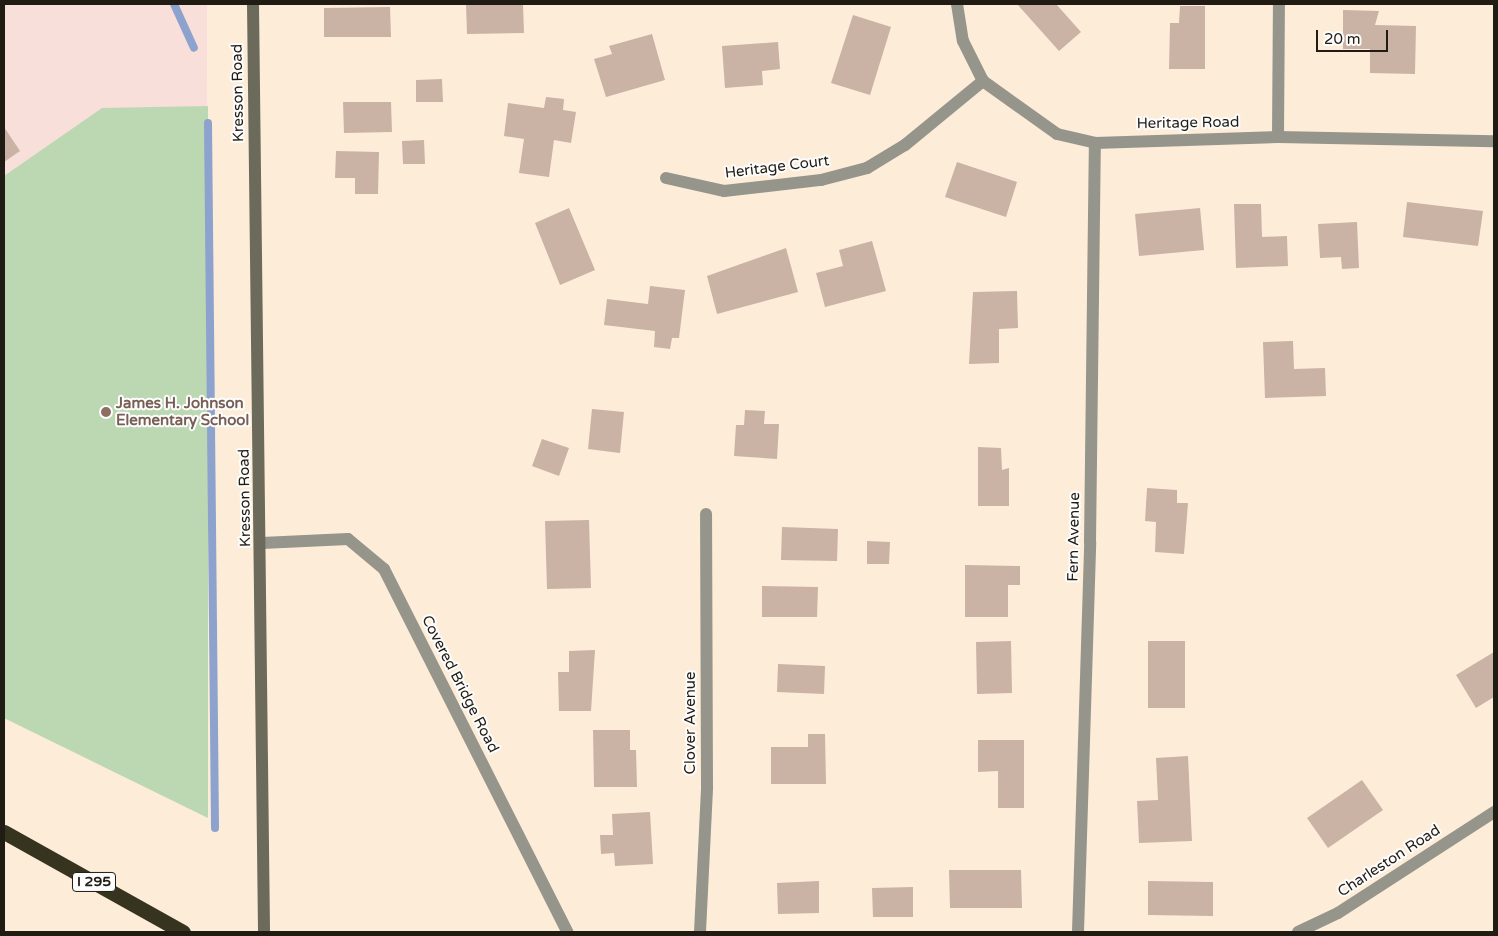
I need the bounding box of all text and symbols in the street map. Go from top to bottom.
scale bar [1318,20,1390,52]
text: 20 m [1324,30,1361,48]
street label: Kresson Road [228,44,248,142]
street label: Heritage Road [1136,113,1240,133]
street label: Heritage Court [724,152,830,182]
place label: James H. Johnson Elementary School [116,394,249,429]
marker: James H. Johnson Elementary School [100,406,112,418]
street label: Kresson Road [235,449,255,547]
street label: Fern Avenue [1064,492,1084,582]
street label: Covered Bridge Road [418,612,502,756]
street label: Clover Avenue [682,672,700,774]
street label: Charleston Road [1334,821,1444,901]
road number: I 295 [72,870,116,894]

